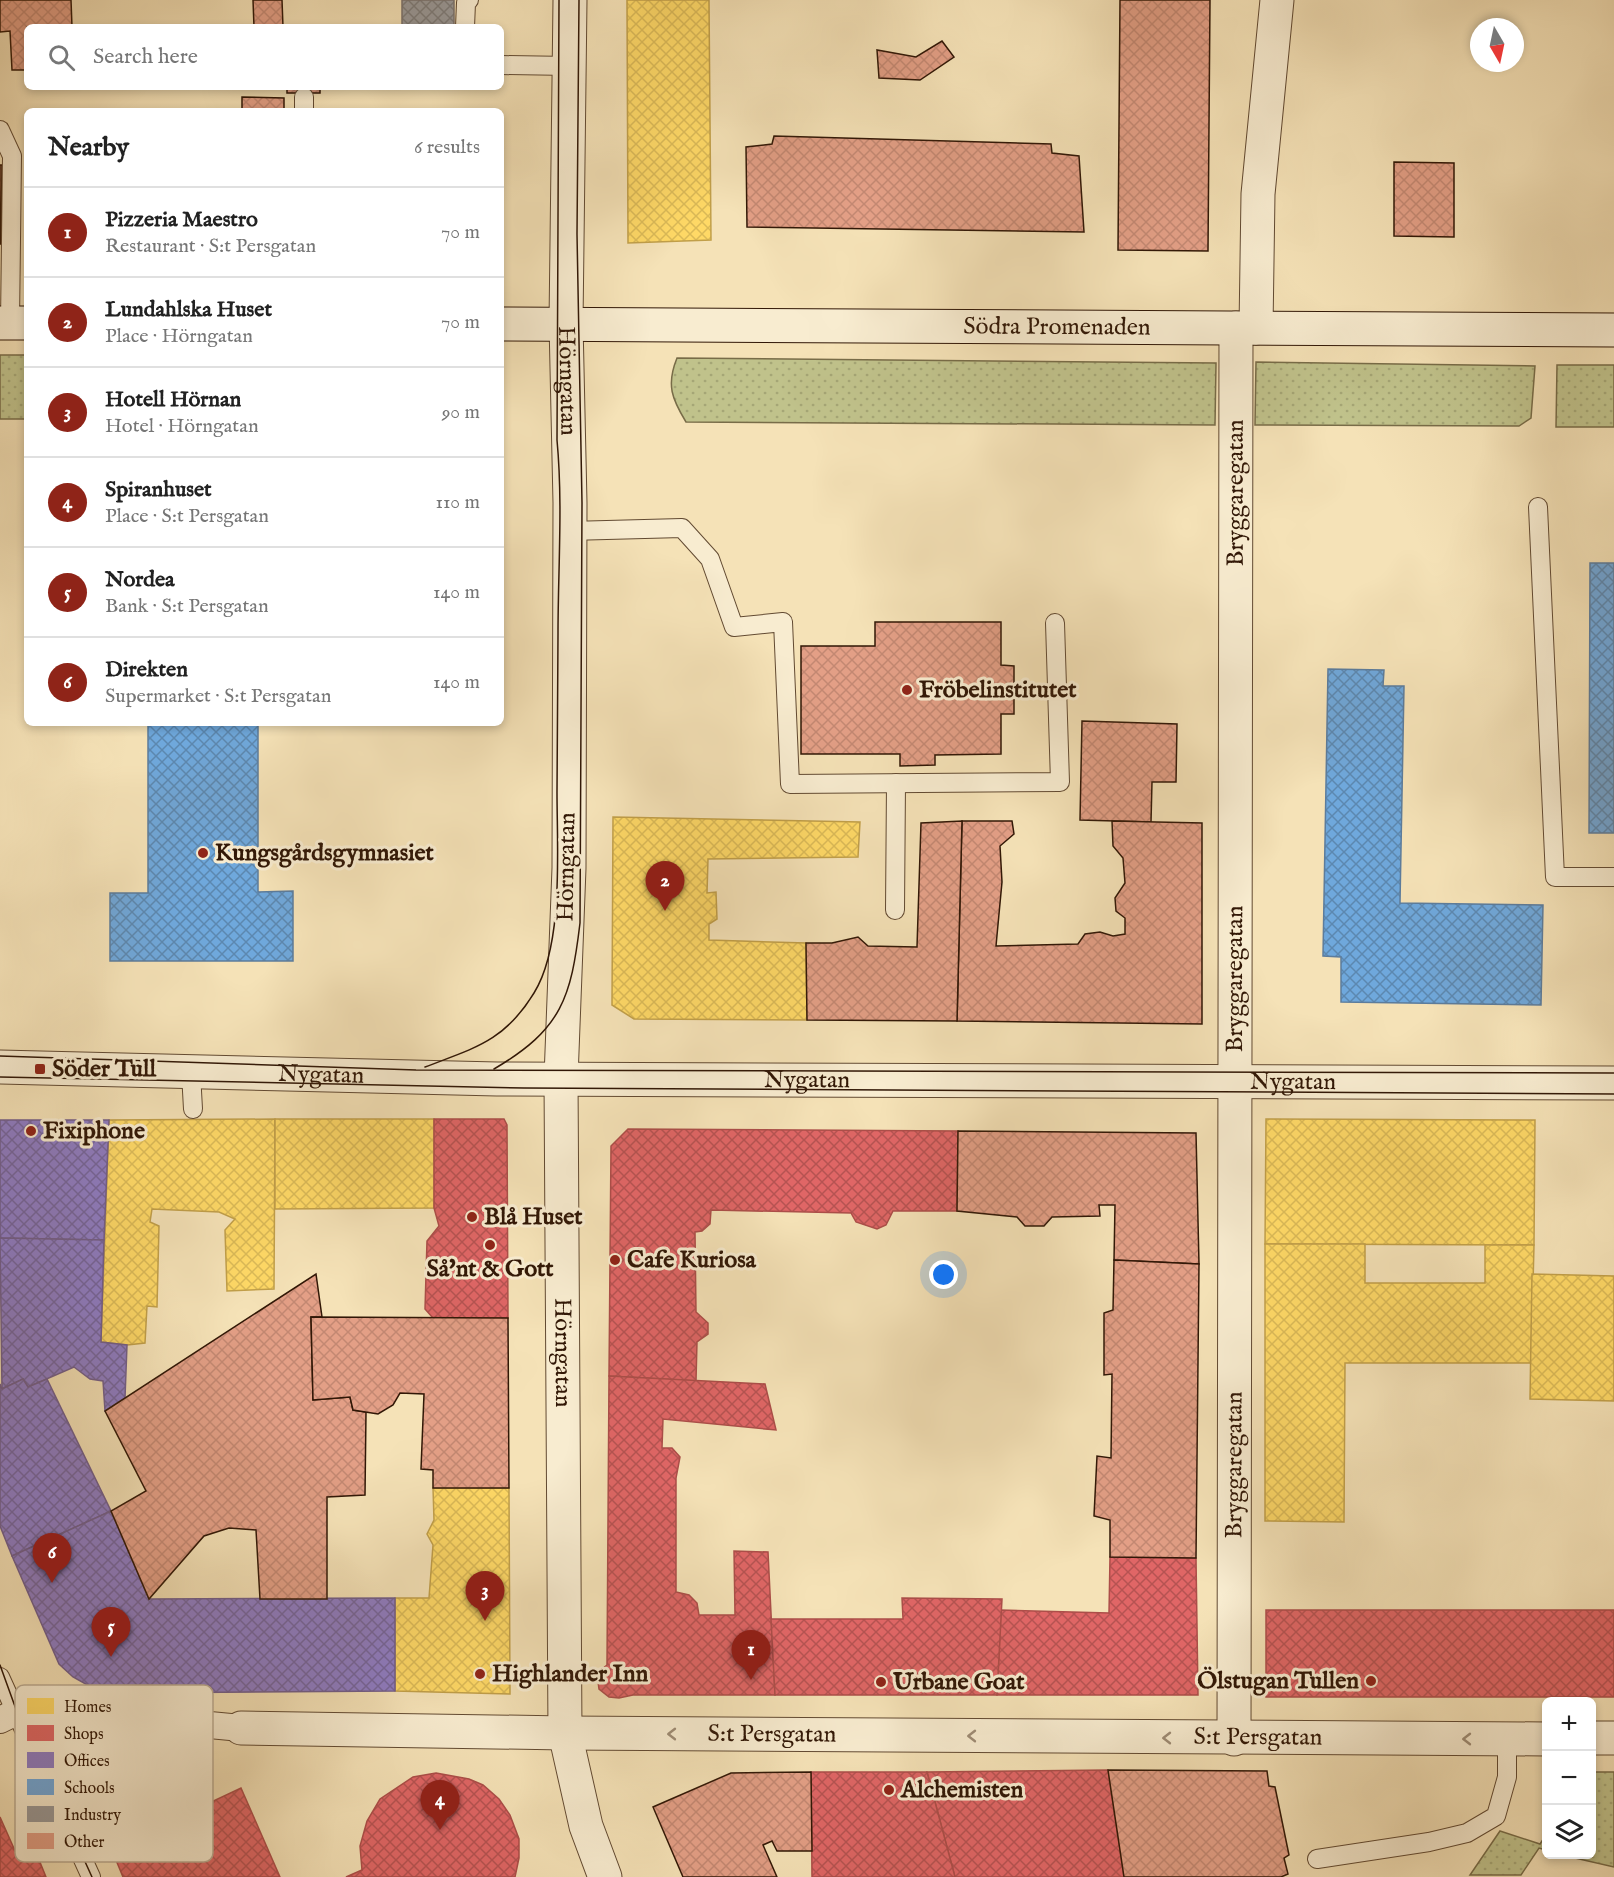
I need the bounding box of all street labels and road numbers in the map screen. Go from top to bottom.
street label: Södra Promenaden [963,311,1151,343]
street label: Hörngatan [551,326,584,436]
street label: Bryggaregatan [1220,419,1251,567]
street label: Hörngatan [551,812,583,922]
street label: Bryggaregatan [1219,905,1251,1053]
street label: Nygatan [277,1058,365,1091]
street label: Nygatan [764,1064,850,1096]
street label: Nygatan [1250,1066,1336,1098]
street label: Hörngatan [547,1298,579,1408]
street label: Bryggaregatan [1219,1391,1250,1539]
street label: S:t Persgatan [707,1718,837,1750]
street label: S:t Persgatan [1193,1721,1323,1753]

